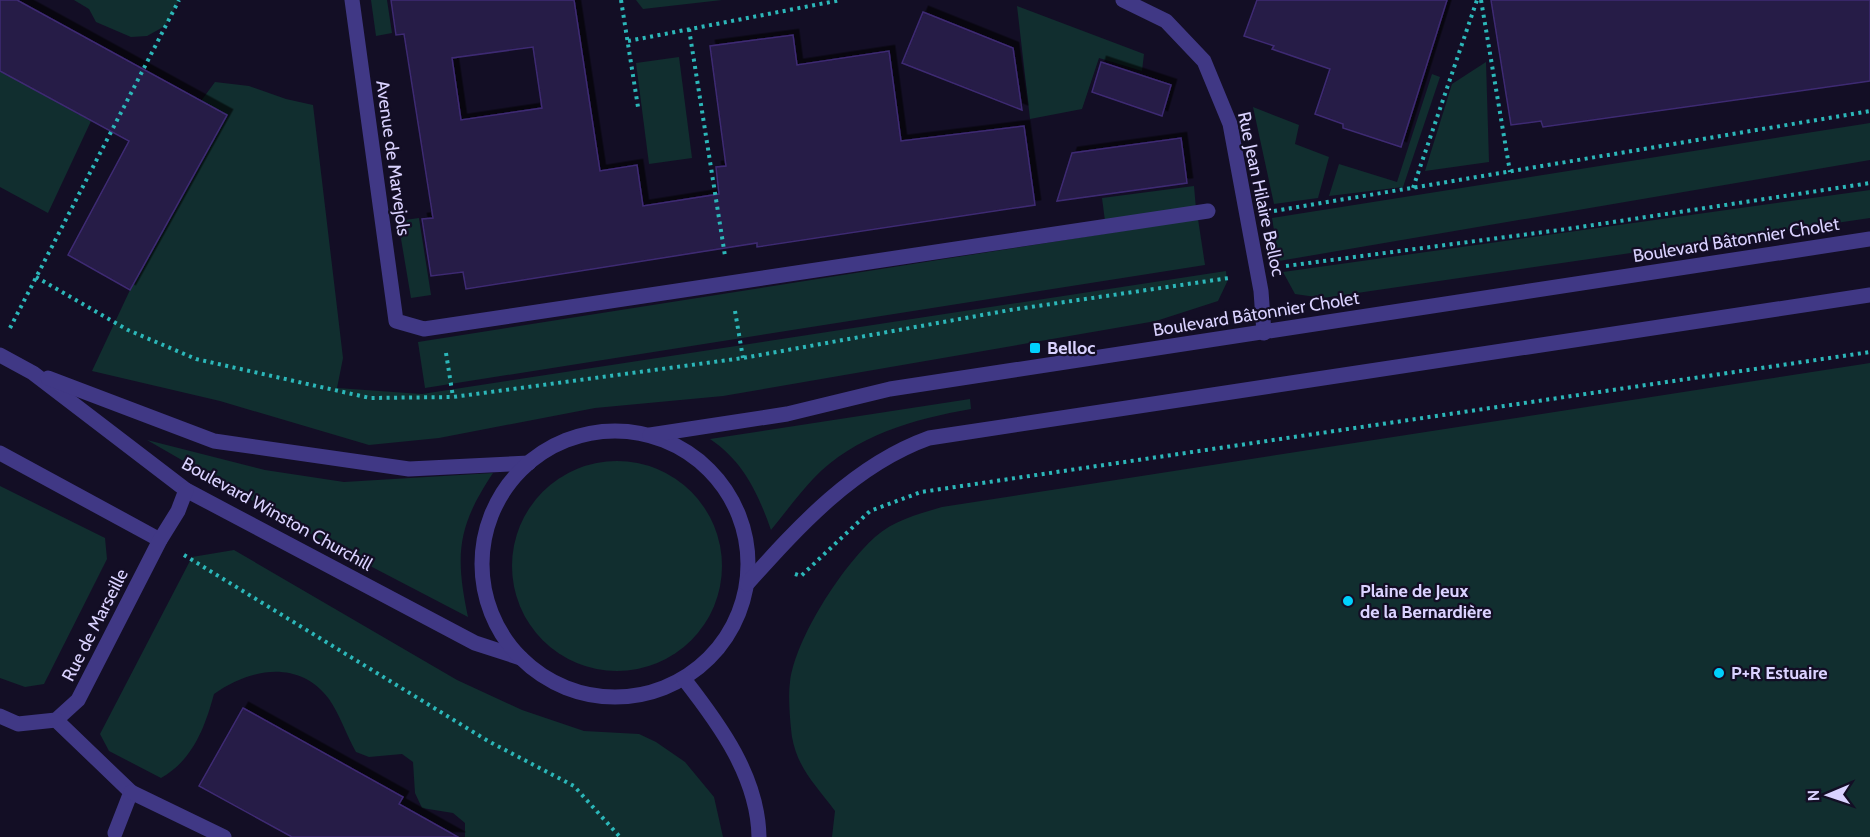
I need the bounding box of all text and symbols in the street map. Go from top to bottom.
street label: Avenue de Marvejols [371,79,415,237]
street label: Rue Jean Hilaire Belloc [1233,110,1289,278]
street label: Boulevard Bâtonnier Cholet [1631,213,1841,267]
street label: Boulevard Bâtonnier Cholet [1151,287,1361,341]
place label: Belloc [1047,337,1095,359]
marker: Belloc [1028,341,1042,355]
street label: Boulevard Winston Churchill [178,452,377,576]
street label: Rue de Marseille [57,565,133,685]
place label: Plaine de Jeux de la Bernardière [1360,580,1491,623]
marker: Plaine de Jeux de la Bernardière [1341,594,1355,608]
place label: P+R Estuaire [1731,662,1827,684]
marker: P+R Estuaire [1712,666,1726,680]
north arrow [1798,765,1858,825]
text: N [1804,790,1823,801]

